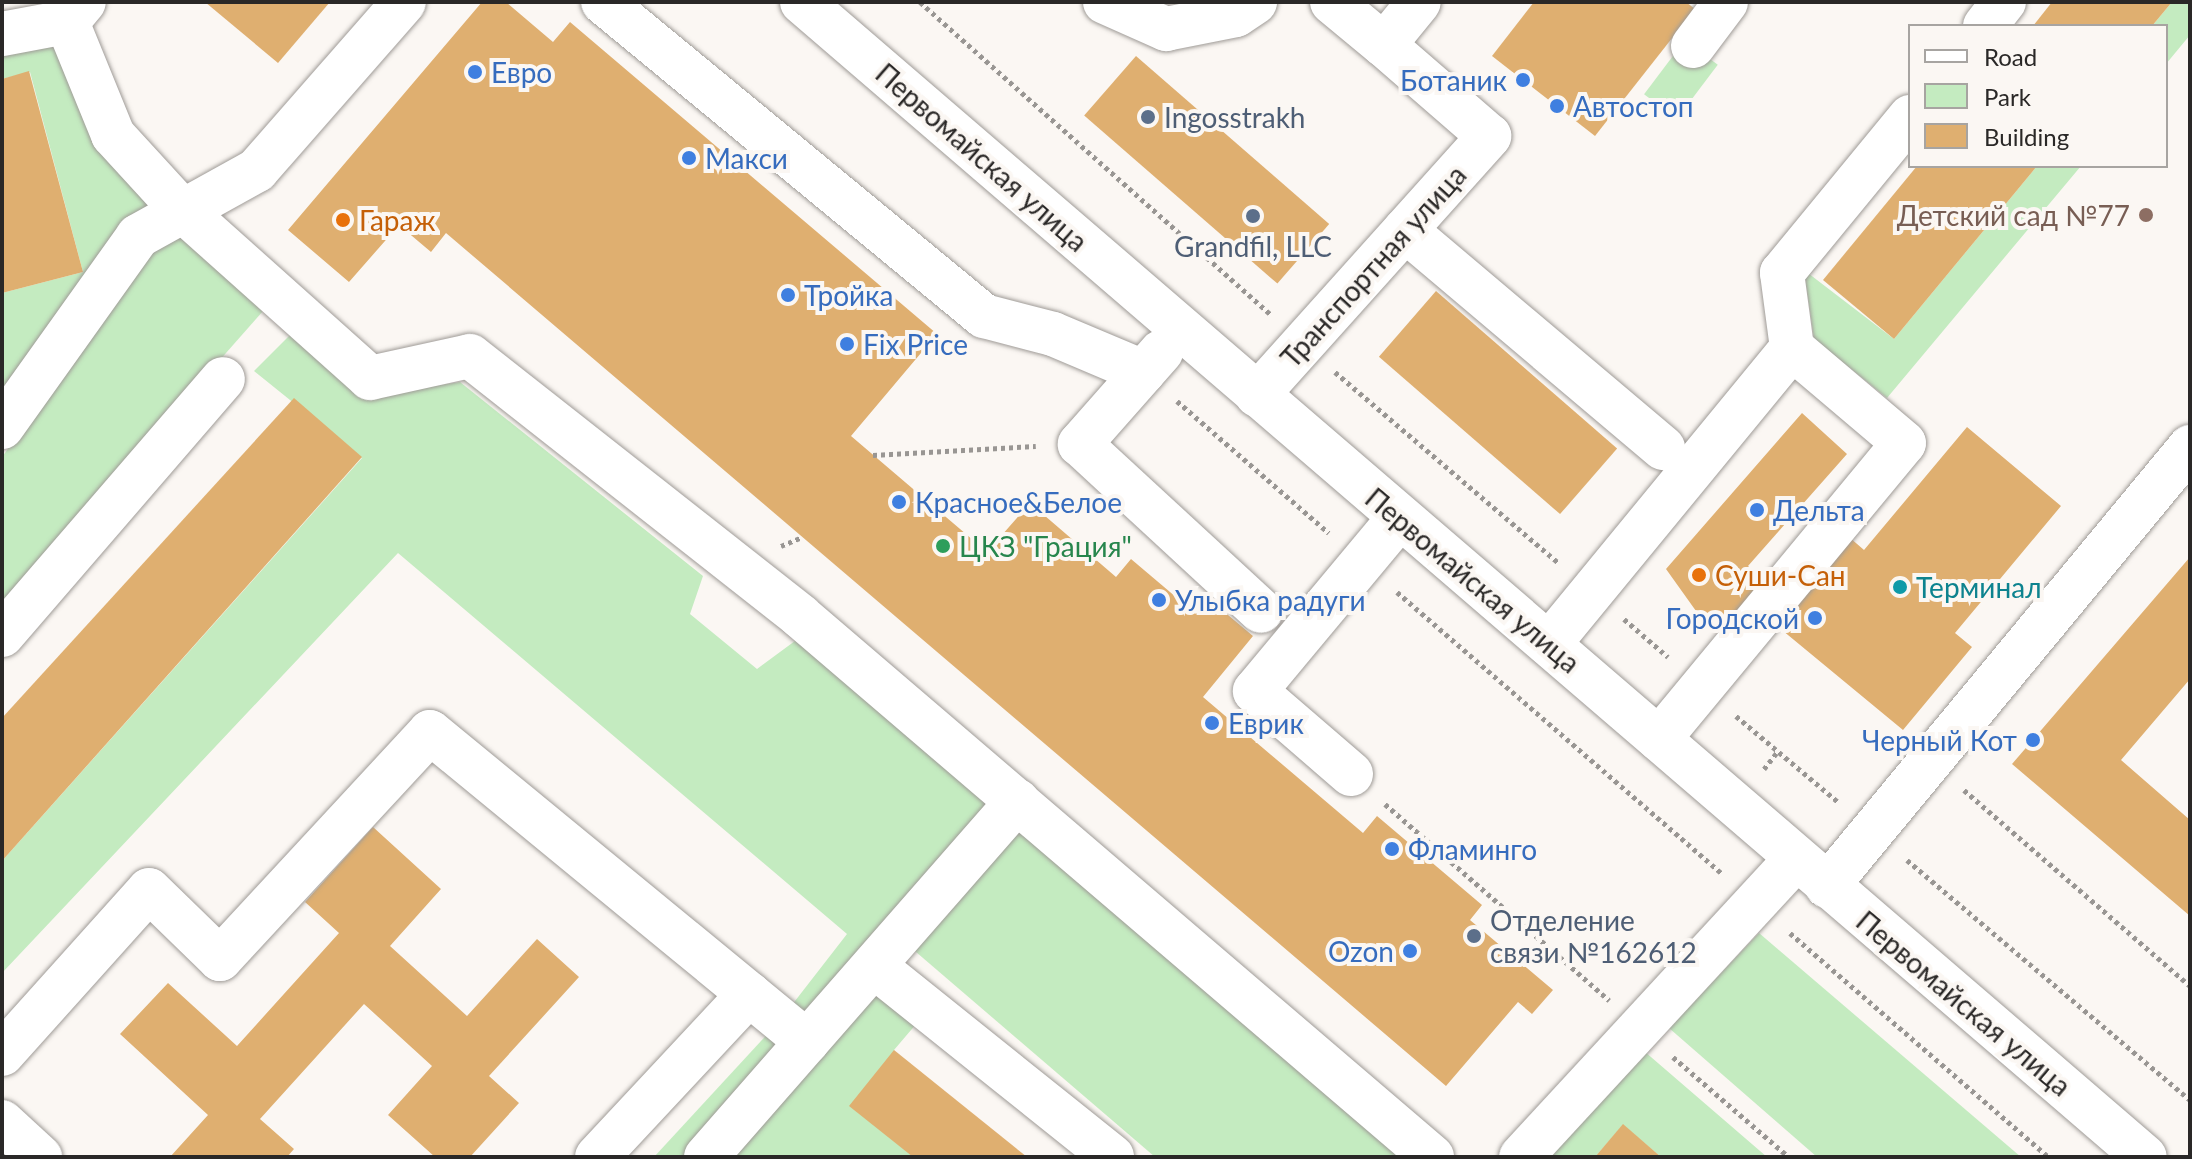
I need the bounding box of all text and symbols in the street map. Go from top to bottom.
legend [1908,24,2168,168]
text: Road [1984,42,2037,71]
place label: Евро [491,55,552,89]
street label: Первомайская улица [869,56,1095,258]
marker: Евро [466,63,484,81]
place label: Ботаник [1400,63,1507,97]
marker: Ботаник [1514,71,1532,89]
text: Park [1984,82,2031,111]
place label: Автостоп [1573,89,1694,123]
marker: Автостоп [1548,97,1566,115]
place label: Ingosstrakh [1164,100,1305,134]
marker: Ingosstrakh [1139,108,1157,126]
text: Building [1984,122,2069,151]
place label: Макси [705,141,788,175]
marker: Макси [680,149,698,167]
street label: Транспортная улица [1273,158,1473,374]
place label: Детский сад №77 [1897,198,2130,232]
place label: Гараж [359,203,435,237]
marker: Детский сад №77 [2137,206,2155,224]
marker: Grandfil, LLC [1244,207,1262,225]
marker: Гараж [334,211,352,229]
place label: Grandfil, LLC [1174,229,1332,263]
place label: Тройка [804,278,894,312]
marker: Тройка [779,286,797,304]
place label: Fix Price [863,327,968,361]
marker: Fix Price [838,335,856,353]
street label: Первомайская улица [1359,481,1587,679]
place label: Красное&Белое [915,485,1122,519]
marker: Красное&Белое [890,493,908,511]
place label: Дельта [1773,493,1865,527]
marker: Дельта [1748,501,1766,519]
place label: ЦКЗ "Грация" [959,529,1132,563]
marker: ЦКЗ "Грация" [934,537,952,555]
place label: Суши-Сан [1715,558,1846,592]
marker: Суши-Сан [1690,566,1708,584]
place label: Терминал [1916,570,2042,604]
marker: Терминал [1891,578,1909,596]
place label: Улыбка радуги [1175,583,1366,617]
marker: Улыбка радуги [1150,591,1168,609]
place label: Городской [1666,601,1799,635]
marker: Городской [1806,609,1824,627]
place label: Еврик [1228,706,1304,740]
marker: Еврик [1203,714,1221,732]
place label: Черный Кот [1862,723,2017,757]
marker: Черный Кот [2024,731,2042,749]
place label: Фламинго [1408,832,1537,866]
marker: Фламинго [1383,840,1401,858]
place label: Отделение связи №162612 [1490,903,1697,969]
street label: Первомайская улица [1850,904,2078,1102]
marker: Отделение связи №162612 [1465,927,1483,945]
place label: Ozon [1328,934,1394,968]
marker: Ozon [1401,942,1419,960]

